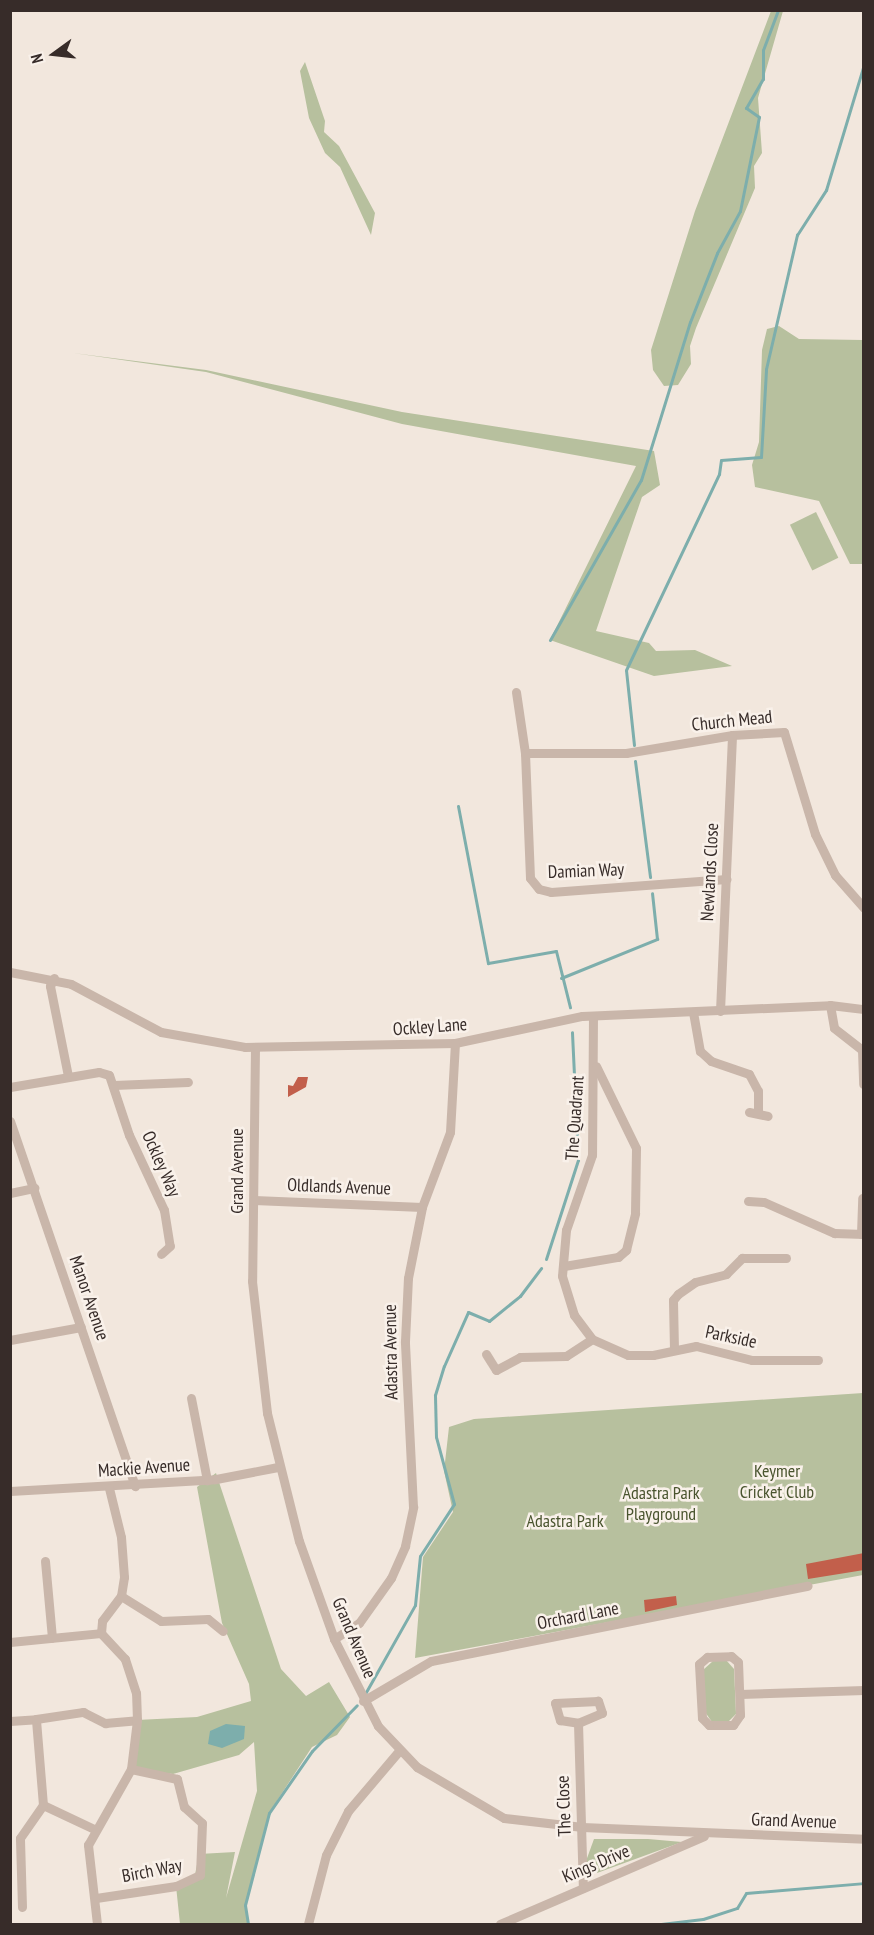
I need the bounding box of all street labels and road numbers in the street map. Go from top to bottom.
street label: Church Mead [691,706,773,736]
street label: Newlands Close [697,822,723,922]
street label: Damian Way [547,859,625,883]
street label: Ockley Lane [392,1014,468,1040]
street label: The Quadrant [561,1075,589,1161]
street label: Ockley Way [137,1127,185,1201]
street label: Grand Avenue [226,1128,248,1214]
street label: Oldlands Avenue [286,1174,392,1200]
street label: Manor Avenue [64,1253,114,1343]
street label: Adastra Avenue [379,1304,403,1400]
street label: Parkside [703,1321,759,1353]
street label: Mackie Avenue [97,1454,191,1482]
street label: Grand Avenue [327,1594,381,1682]
street label: Orchard Lane [535,1598,621,1634]
street label: The Close [552,1775,576,1837]
street label: Grand Avenue [751,1809,837,1833]
street label: Kings Drive [559,1840,633,1888]
street label: Birch Way [120,1855,184,1887]

